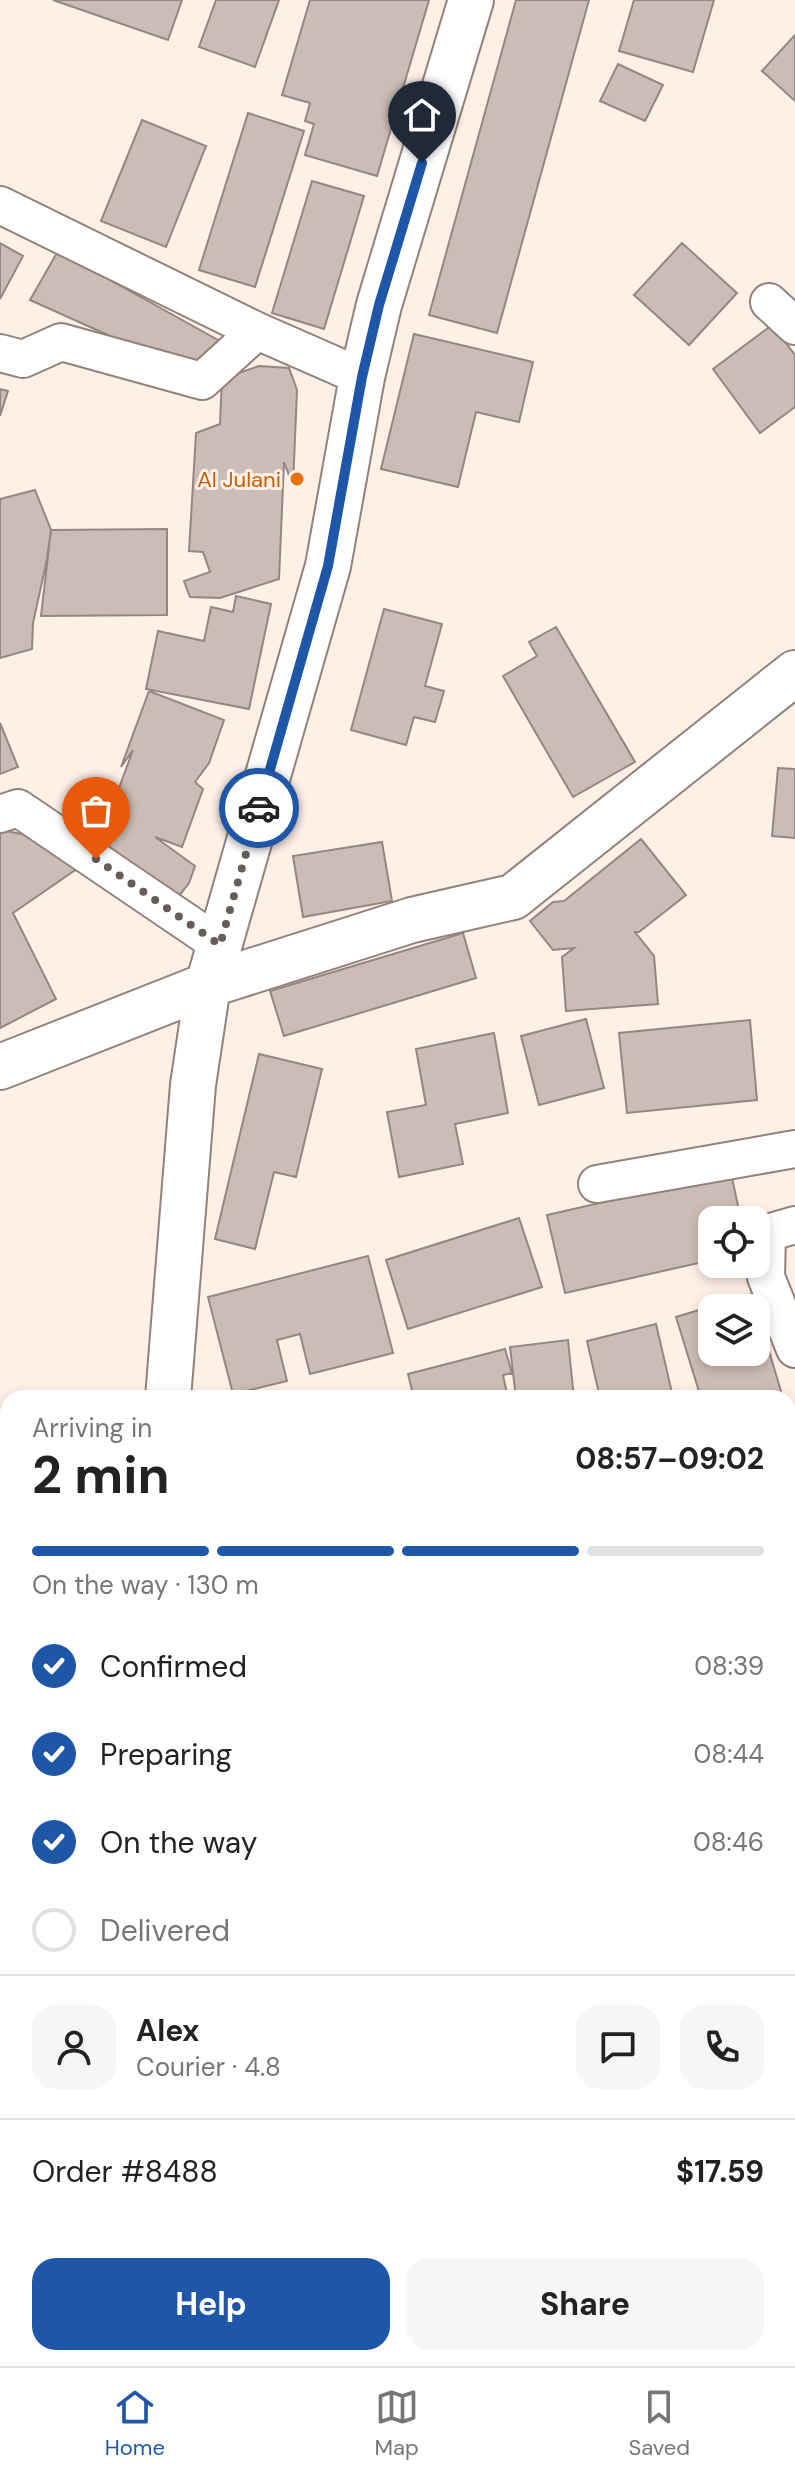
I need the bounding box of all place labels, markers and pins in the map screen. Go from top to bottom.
pin [388,81,456,163]
place label: Al Julani [197,465,281,494]
marker: Al Julani [288,470,306,488]
pin [62,777,130,859]

